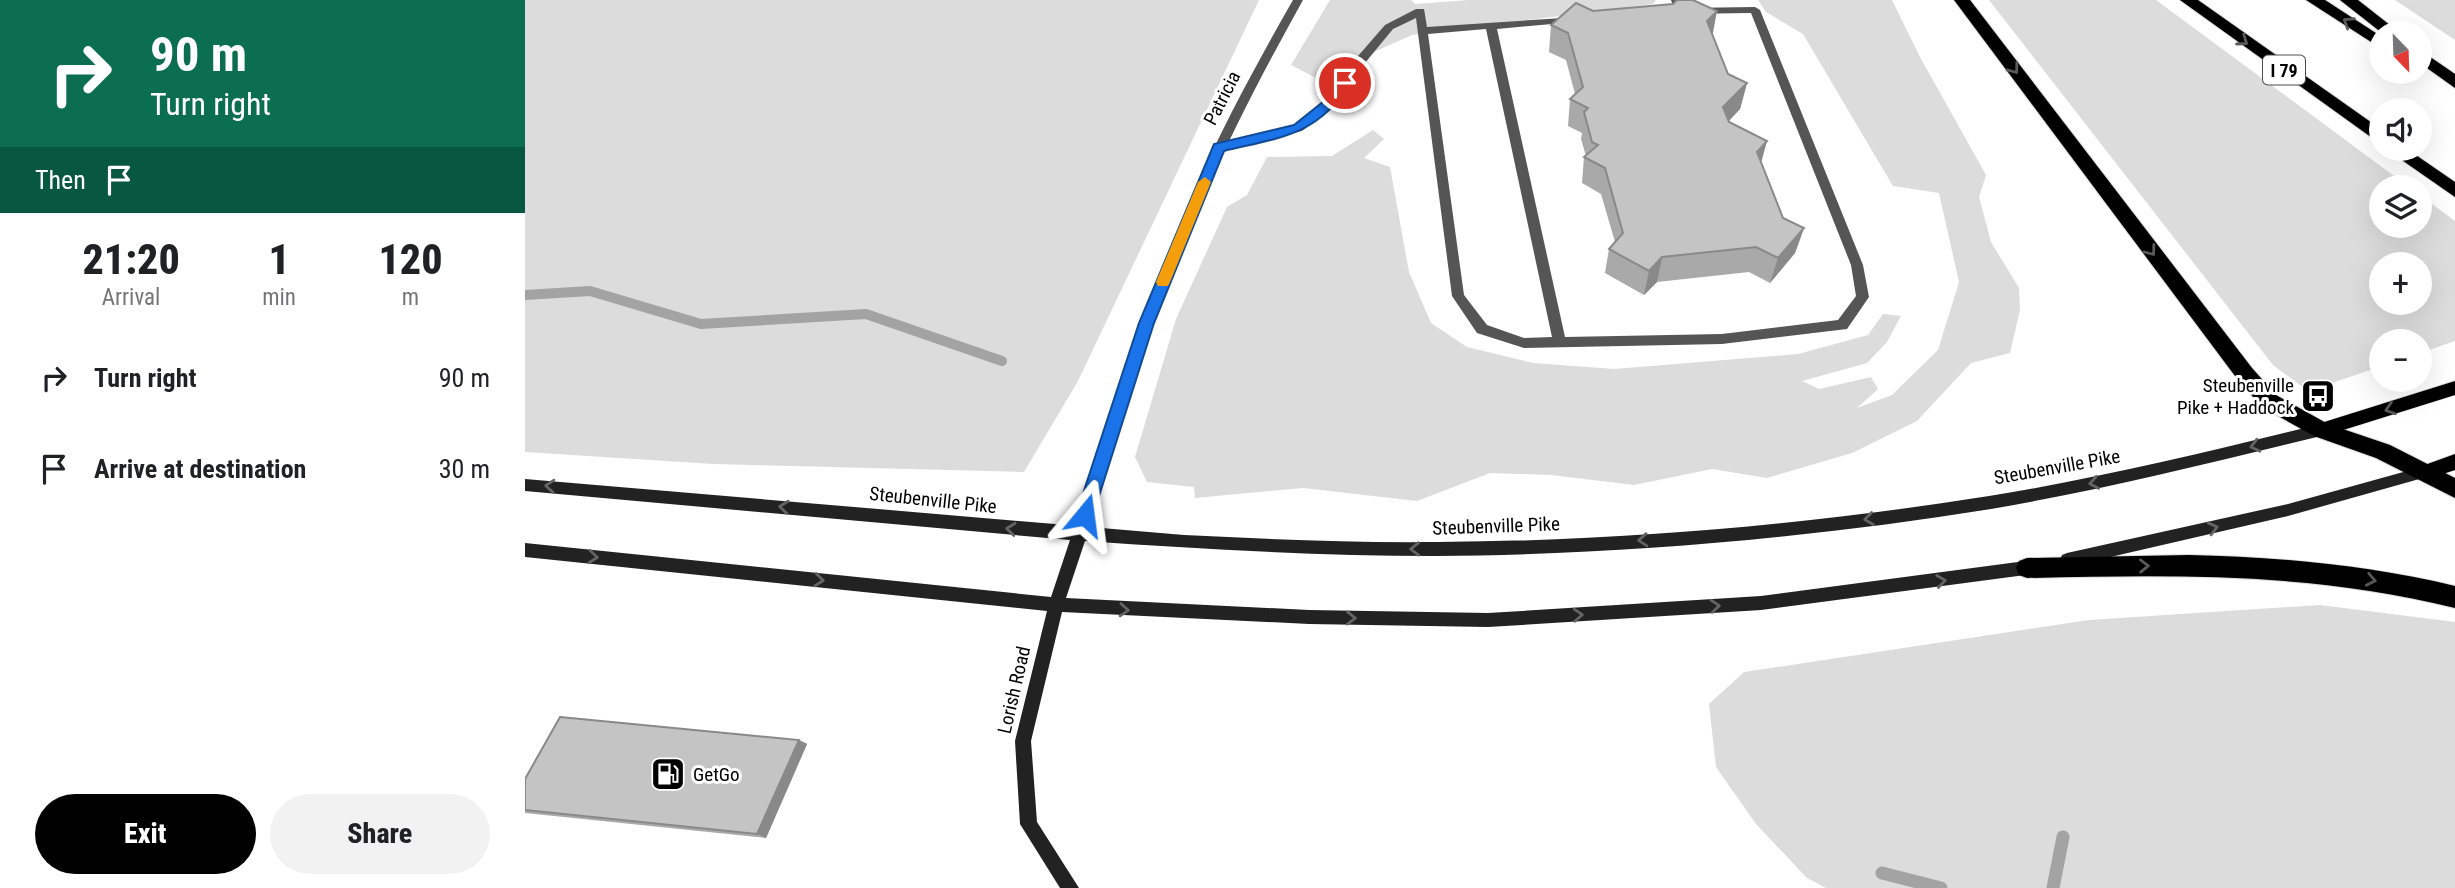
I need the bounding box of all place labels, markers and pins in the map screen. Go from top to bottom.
pin [1315,53,1375,113]
place label: Steubenville Pike + Haddock [2177,374,2294,419]
bus stop icon: Steubenville Pike + Haddock [2299,377,2337,415]
fuel station icon: GetGo [649,755,687,793]
place label: GetGo [693,763,740,786]

